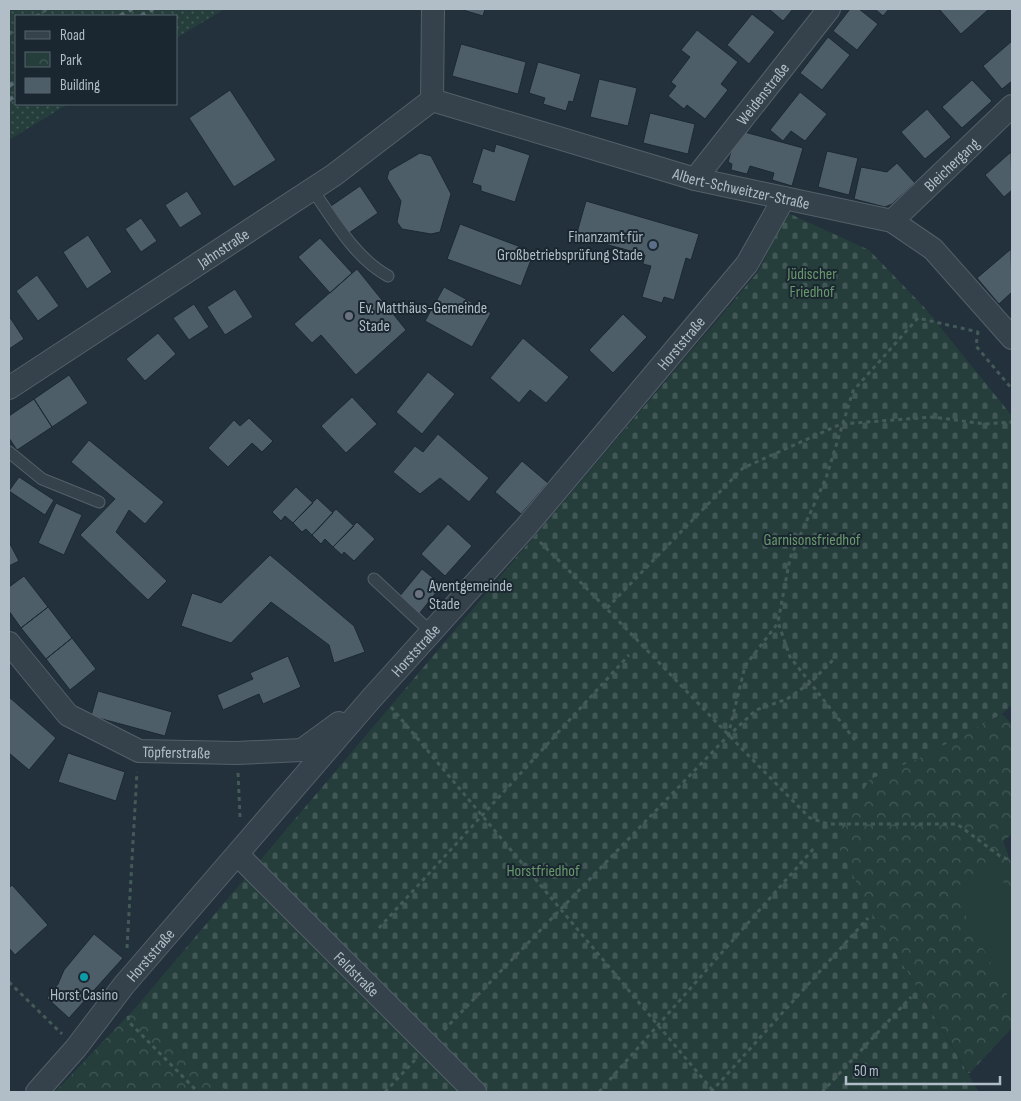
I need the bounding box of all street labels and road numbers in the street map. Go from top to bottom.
street label: Weidenstraße [733,59,794,129]
street label: Bleichergang [921,135,984,196]
street label: Albert-Schweitzer-Straße [669,165,811,214]
street label: Jahnstraße [194,225,253,273]
street label: Horststraße [654,313,710,374]
street label: Horststraße [388,621,445,681]
street label: Töpferstraße [142,743,210,763]
street label: Horststraße [123,925,179,986]
street label: Feldstraße [329,948,382,1001]

